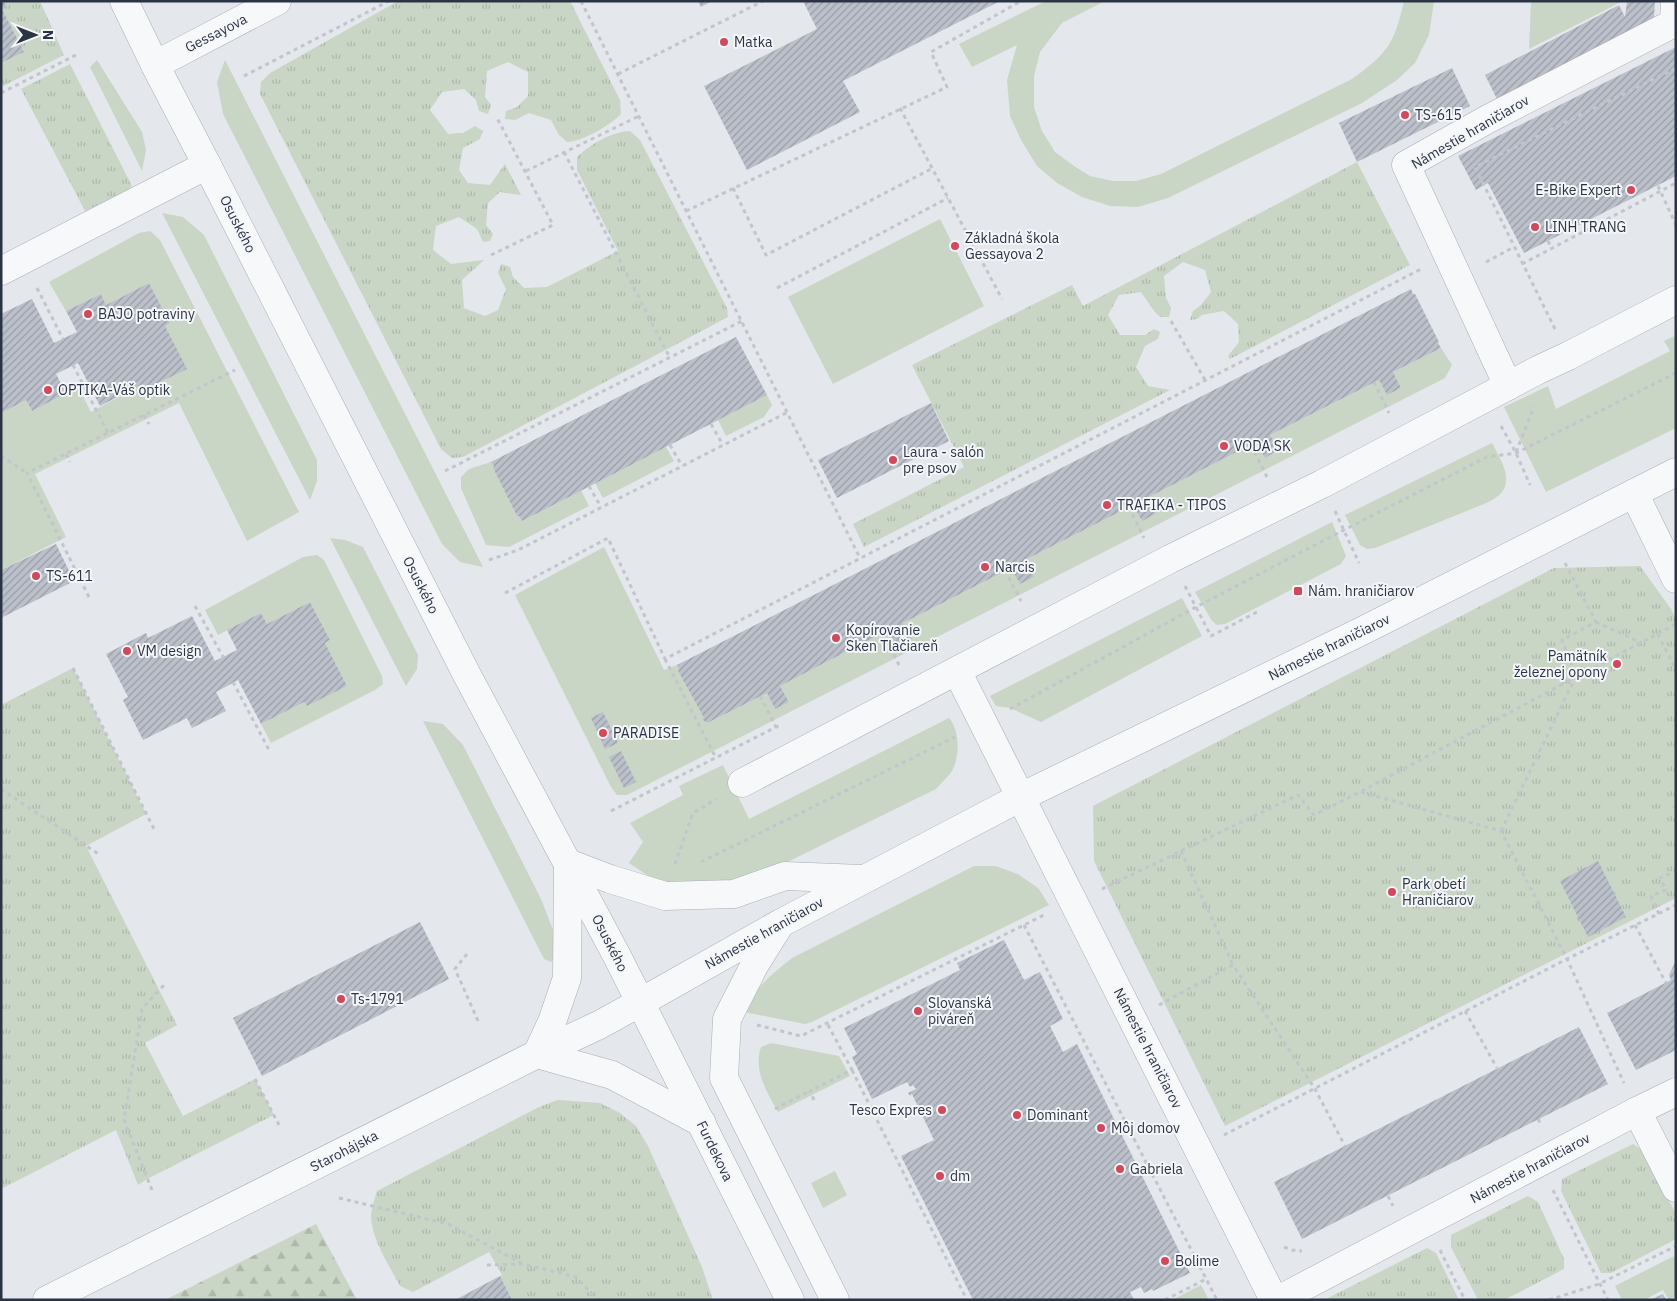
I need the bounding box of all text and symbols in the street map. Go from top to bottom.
street label: Gessayova [182,9,251,56]
north arrow [10,10,60,60]
text: N [39,30,57,40]
place label: Matka [734,33,773,51]
marker: Matka [718,36,730,48]
street label: Námestie hraničiarov [1408,91,1532,173]
place label: TS-615 [1415,106,1462,124]
marker: TS-615 [1399,109,1411,121]
place label: E-Bike Expert [1535,181,1621,199]
marker: E-Bike Expert [1625,184,1637,196]
street label: Osuského [216,192,260,256]
place label: LINH TRANG [1545,218,1626,236]
marker: LINH TRANG [1529,221,1541,233]
place label: Základná škola Gessayova 2 [965,229,1060,263]
marker: Základná škola Gessayova 2 [949,240,961,252]
place label: BAJO potraviny [98,305,195,323]
marker: BAJO potraviny [82,308,94,320]
place label: OPTIKA-Váš optik [58,381,171,399]
marker: OPTIKA-Váš optik [42,384,54,396]
place label: VODA SK [1234,437,1291,455]
marker: VODA SK [1218,440,1230,452]
place label: Laura - salón pre psov [903,443,984,477]
marker: Laura - salón pre psov [887,454,899,466]
place label: TRAFIKA - TIPOS [1117,496,1226,514]
marker: TRAFIKA - TIPOS [1101,499,1113,511]
street label: Osuského [399,553,443,617]
place label: Narcis [995,558,1035,576]
marker: Narcis [979,561,991,573]
place label: TS-611 [46,567,93,585]
marker: TS-611 [30,570,42,582]
place label: Nám. hraničiarov [1308,582,1414,600]
marker: Nám. hraničiarov [1292,585,1304,597]
street label: Námestie hraničiarov [1265,610,1393,684]
place label: Kopírovanie Sken Tlačiareň [846,621,938,655]
marker: Kopírovanie Sken Tlačiareň [830,632,842,644]
place label: VM design [137,642,202,660]
marker: VM design [121,645,133,657]
place label: Pamätník železnej opony [1514,647,1608,681]
marker: Pamätník železnej opony [1611,658,1623,670]
place label: PARADISE [613,724,679,742]
marker: PARADISE [597,727,609,739]
place label: Park obetí Hraničiarov [1402,875,1474,909]
marker: Park obetí Hraničiarov [1386,886,1398,898]
street label: Námestie hraničiarov [701,893,827,973]
street label: Osuského [588,911,632,975]
street label: Námestie hraničiarov [1110,985,1186,1111]
place label: Ts-1791 [351,990,404,1008]
marker: Ts-1791 [335,993,347,1005]
place label: Slovanská piváreň [928,994,992,1028]
marker: Slovanská piváreň [912,1005,924,1017]
place label: Tesco Expres [849,1101,932,1119]
marker: Tesco Expres [936,1104,948,1116]
place label: Dominant [1027,1106,1088,1124]
marker: Dominant [1011,1109,1023,1121]
street label: Furdekova [693,1118,738,1185]
place label: Môj domov [1111,1119,1180,1137]
marker: Môj domov [1095,1122,1107,1134]
street label: Starohájska [307,1126,381,1176]
street label: Námestie hraničiarov [1467,1129,1593,1207]
place label: Gabriela [1130,1160,1183,1178]
marker: Gabriela [1114,1163,1126,1175]
place label: dm [950,1167,970,1185]
marker: dm [934,1170,946,1182]
place label: Bolime [1175,1252,1220,1270]
marker: Bolime [1159,1255,1171,1267]

